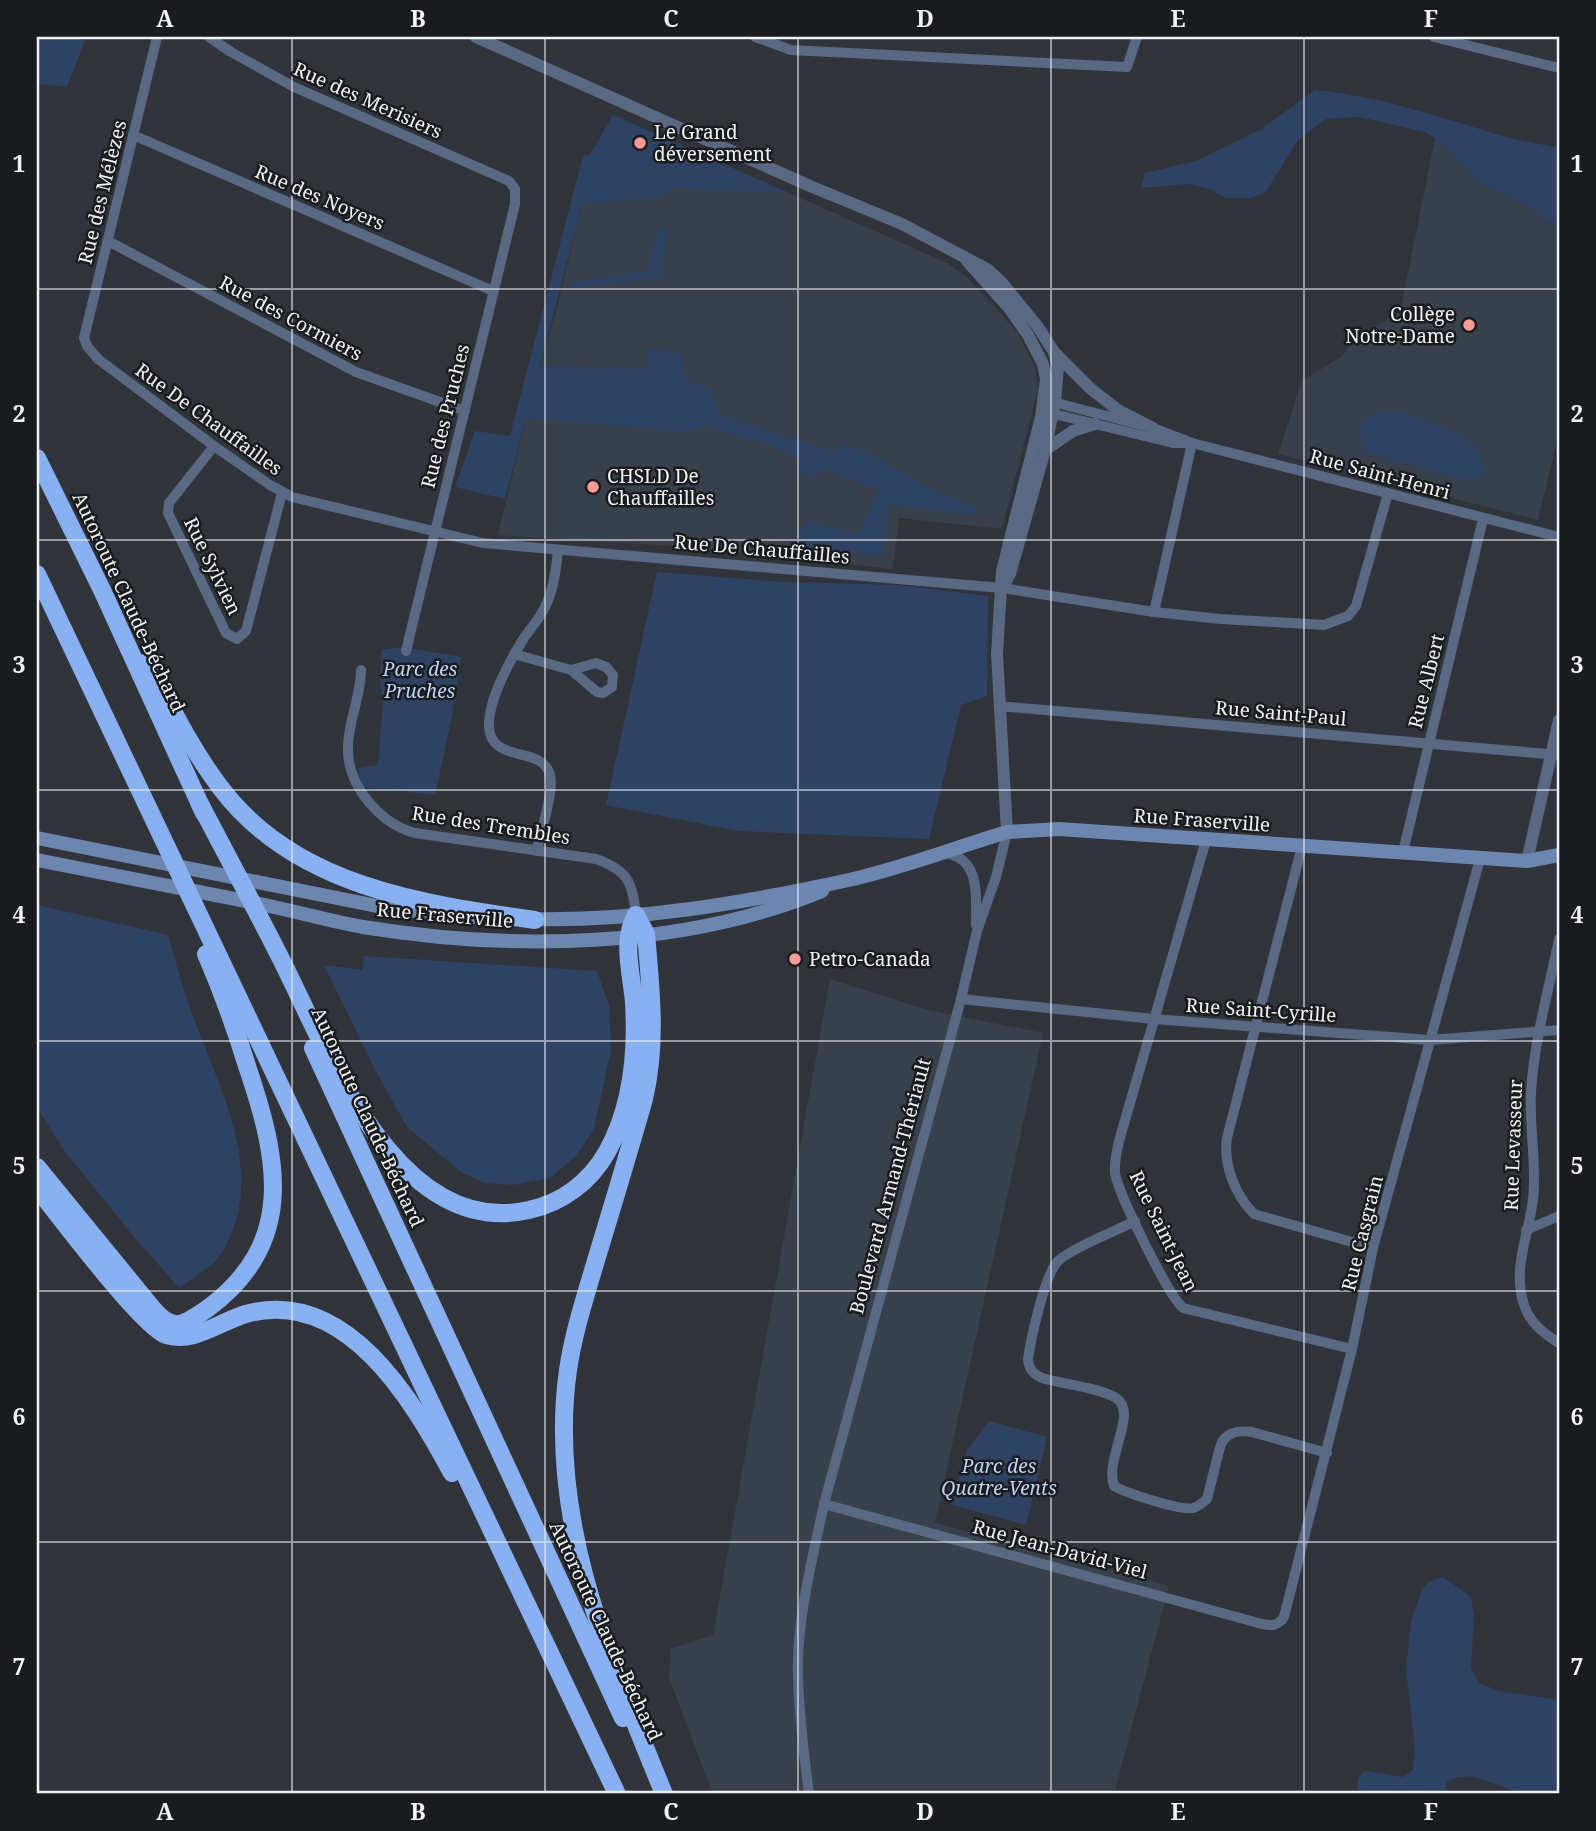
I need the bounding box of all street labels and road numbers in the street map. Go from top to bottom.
street label: Rue des Merisiers [289,56,447,144]
street label: Rue des Mélèzes [72,117,132,267]
street label: Rue des Noyers [251,158,389,236]
street label: Rue des Cormiers [215,269,367,367]
street label: Rue des Pruches [415,341,475,491]
street label: Rue De Chauffailles [130,357,288,481]
street label: Rue Saint-Henri [1307,443,1453,505]
street label: Autoroute Claude-Béchard [67,488,192,716]
street label: Rue Sylvien [178,513,248,619]
street label: Rue De Chauffailles [673,528,851,570]
street label: Rue Albert [1402,631,1450,731]
street label: Rue Saint-Paul [1214,694,1348,732]
street label: Rue des Trembles [410,800,572,850]
street label: Rue Fraserville [1133,802,1271,838]
street label: Rue Fraserville [376,896,514,934]
street label: Rue Saint-Cyrille [1185,992,1337,1028]
street label: Autoroute Claude-Béchard [306,1003,431,1231]
street label: Boulevard Armand-Thériault [843,1055,937,1317]
street label: Rue Levasseur [1498,1079,1528,1211]
street label: Rue Saint-Jean [1123,1166,1205,1296]
street label: Rue Casgrain [1335,1172,1389,1294]
street label: Rue Jean-David-Viel [970,1513,1150,1585]
street label: Autoroute Claude-Béchard [544,1517,669,1745]

